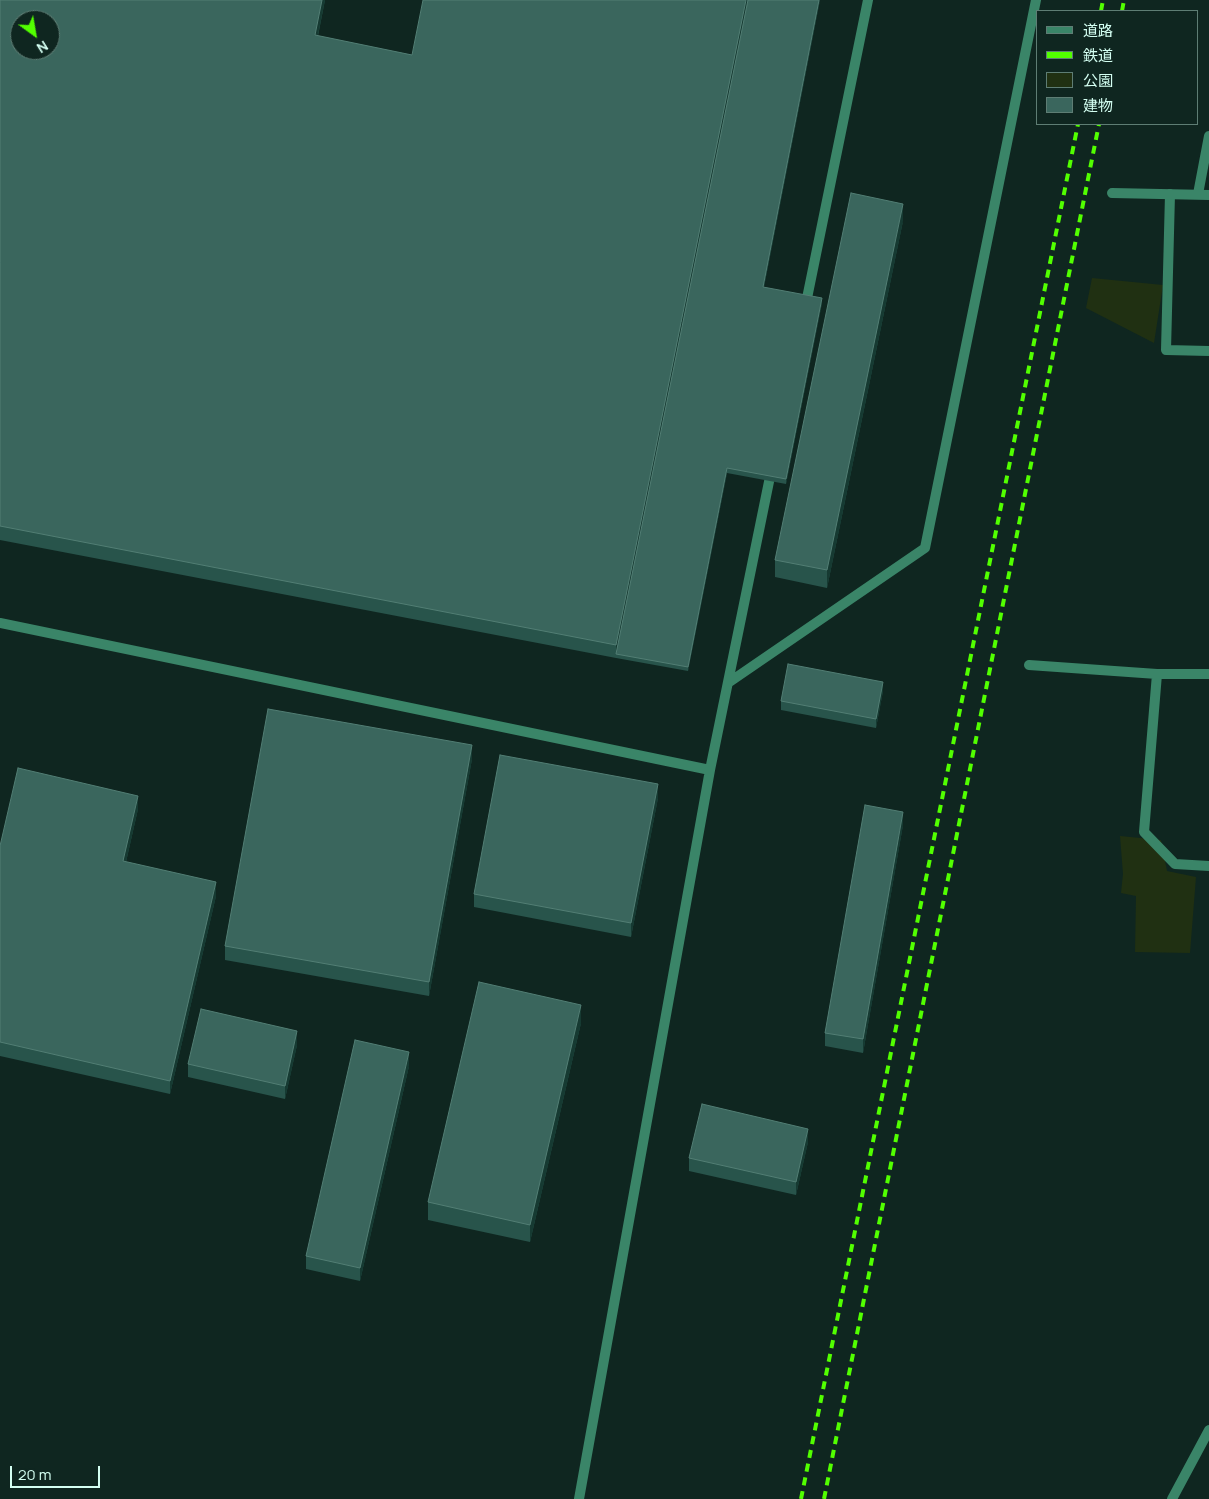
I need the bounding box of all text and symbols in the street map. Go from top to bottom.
north arrow [10,10,60,60]
legend [1036,10,1199,125]
text: 道路 [1083,20,1113,41]
text: N [33,37,52,58]
text: 鉄道 [1083,45,1113,66]
text: 公園 [1083,70,1113,91]
text: 建物 [1083,95,1113,116]
scale bar [12,1456,102,1488]
text: 20 m [18,1464,51,1485]

